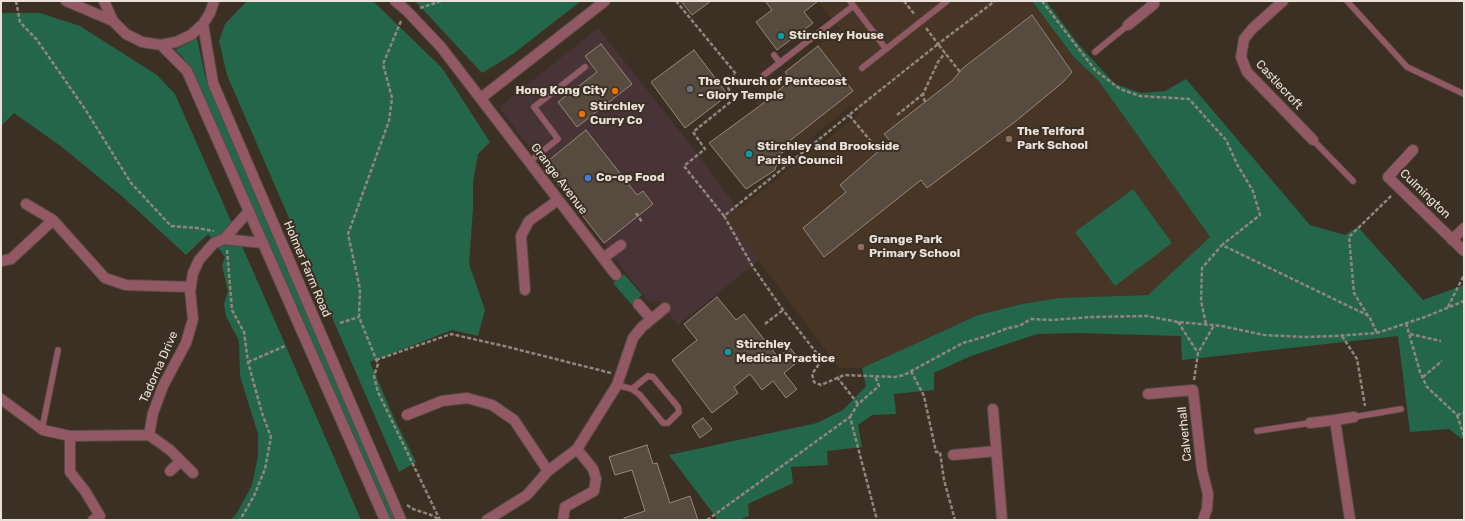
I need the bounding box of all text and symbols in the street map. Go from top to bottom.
place label: Stirchley House [789,29,884,43]
marker: Stirchley House [776,31,786,41]
street label: Castlecroft [1253,57,1305,113]
place label: The Church of Pentecost - Glory Temple [698,75,847,103]
place label: Hong Kong City [515,84,607,98]
marker: The Church of Pentecost - Glory Temple [685,84,695,94]
marker: Hong Kong City [610,86,620,96]
place label: Stirchley Curry Co [590,100,645,128]
marker: Stirchley Curry Co [577,109,587,119]
place label: The Telford Park School [1017,125,1088,153]
marker: The Telford Park School [1004,134,1014,144]
place label: Stirchley and Brookside Parish Council [757,140,899,168]
street label: Grange Avenue [528,141,590,217]
marker: Stirchley and Brookside Parish Council [744,149,754,159]
street label: Culmington [1397,166,1453,222]
place label: Co-op Food [596,171,664,185]
marker: Co-op Food [583,173,593,183]
street label: Holmer Farm Road [280,219,334,319]
place label: Grange Park Primary School [869,233,960,261]
marker: Grange Park Primary School [856,242,866,252]
street label: Tadorna Drive [137,329,181,405]
place label: Stirchley Medical Practice [736,338,835,366]
marker: Stirchley Medical Practice [723,347,733,357]
street label: Calverhall [1175,406,1195,462]

